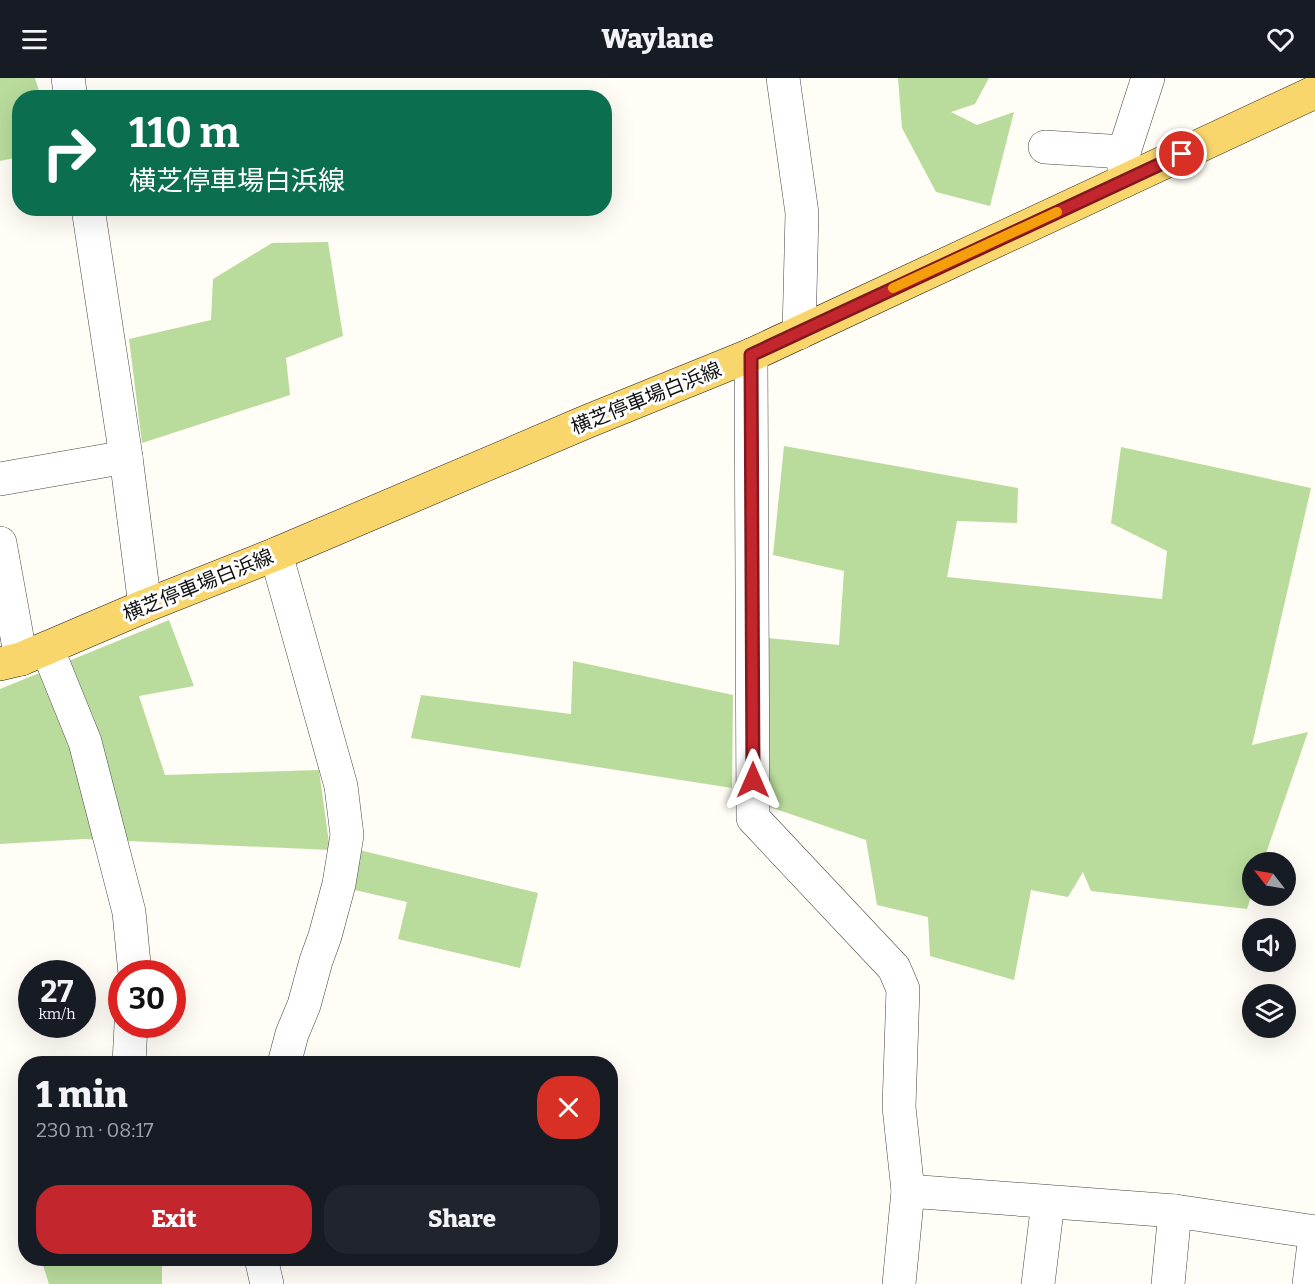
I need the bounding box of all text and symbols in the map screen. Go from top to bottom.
icon: menu [18,23,51,56]
text: Waylane [601,23,714,55]
icon: heart [1264,23,1297,56]
text: 110 m [129,108,240,158]
icon: right [30,114,108,192]
pin [1156,128,1207,179]
icon: arrive [1165,137,1198,170]
text: 横芝停車場白浜線 [129,165,345,197]
street label: 横芝停車場白浜線 [567,357,725,439]
street label: 横芝停車場白浜線 [119,544,277,626]
position arrow [721,748,785,812]
north arrow [1242,852,1296,906]
map controls [1242,852,1296,1038]
button: sound [1242,918,1296,972]
speed limit sign: 30 [108,960,186,1038]
text: 27 [41,974,73,1010]
button: layers [1242,984,1296,1038]
text: km/h [38,1005,76,1023]
text: 1 min [36,1073,128,1117]
button: close [537,1076,600,1139]
text: 230 m · 08:17 [36,1118,153,1142]
button: Exit [36,1185,312,1254]
button: Share [324,1185,600,1254]

